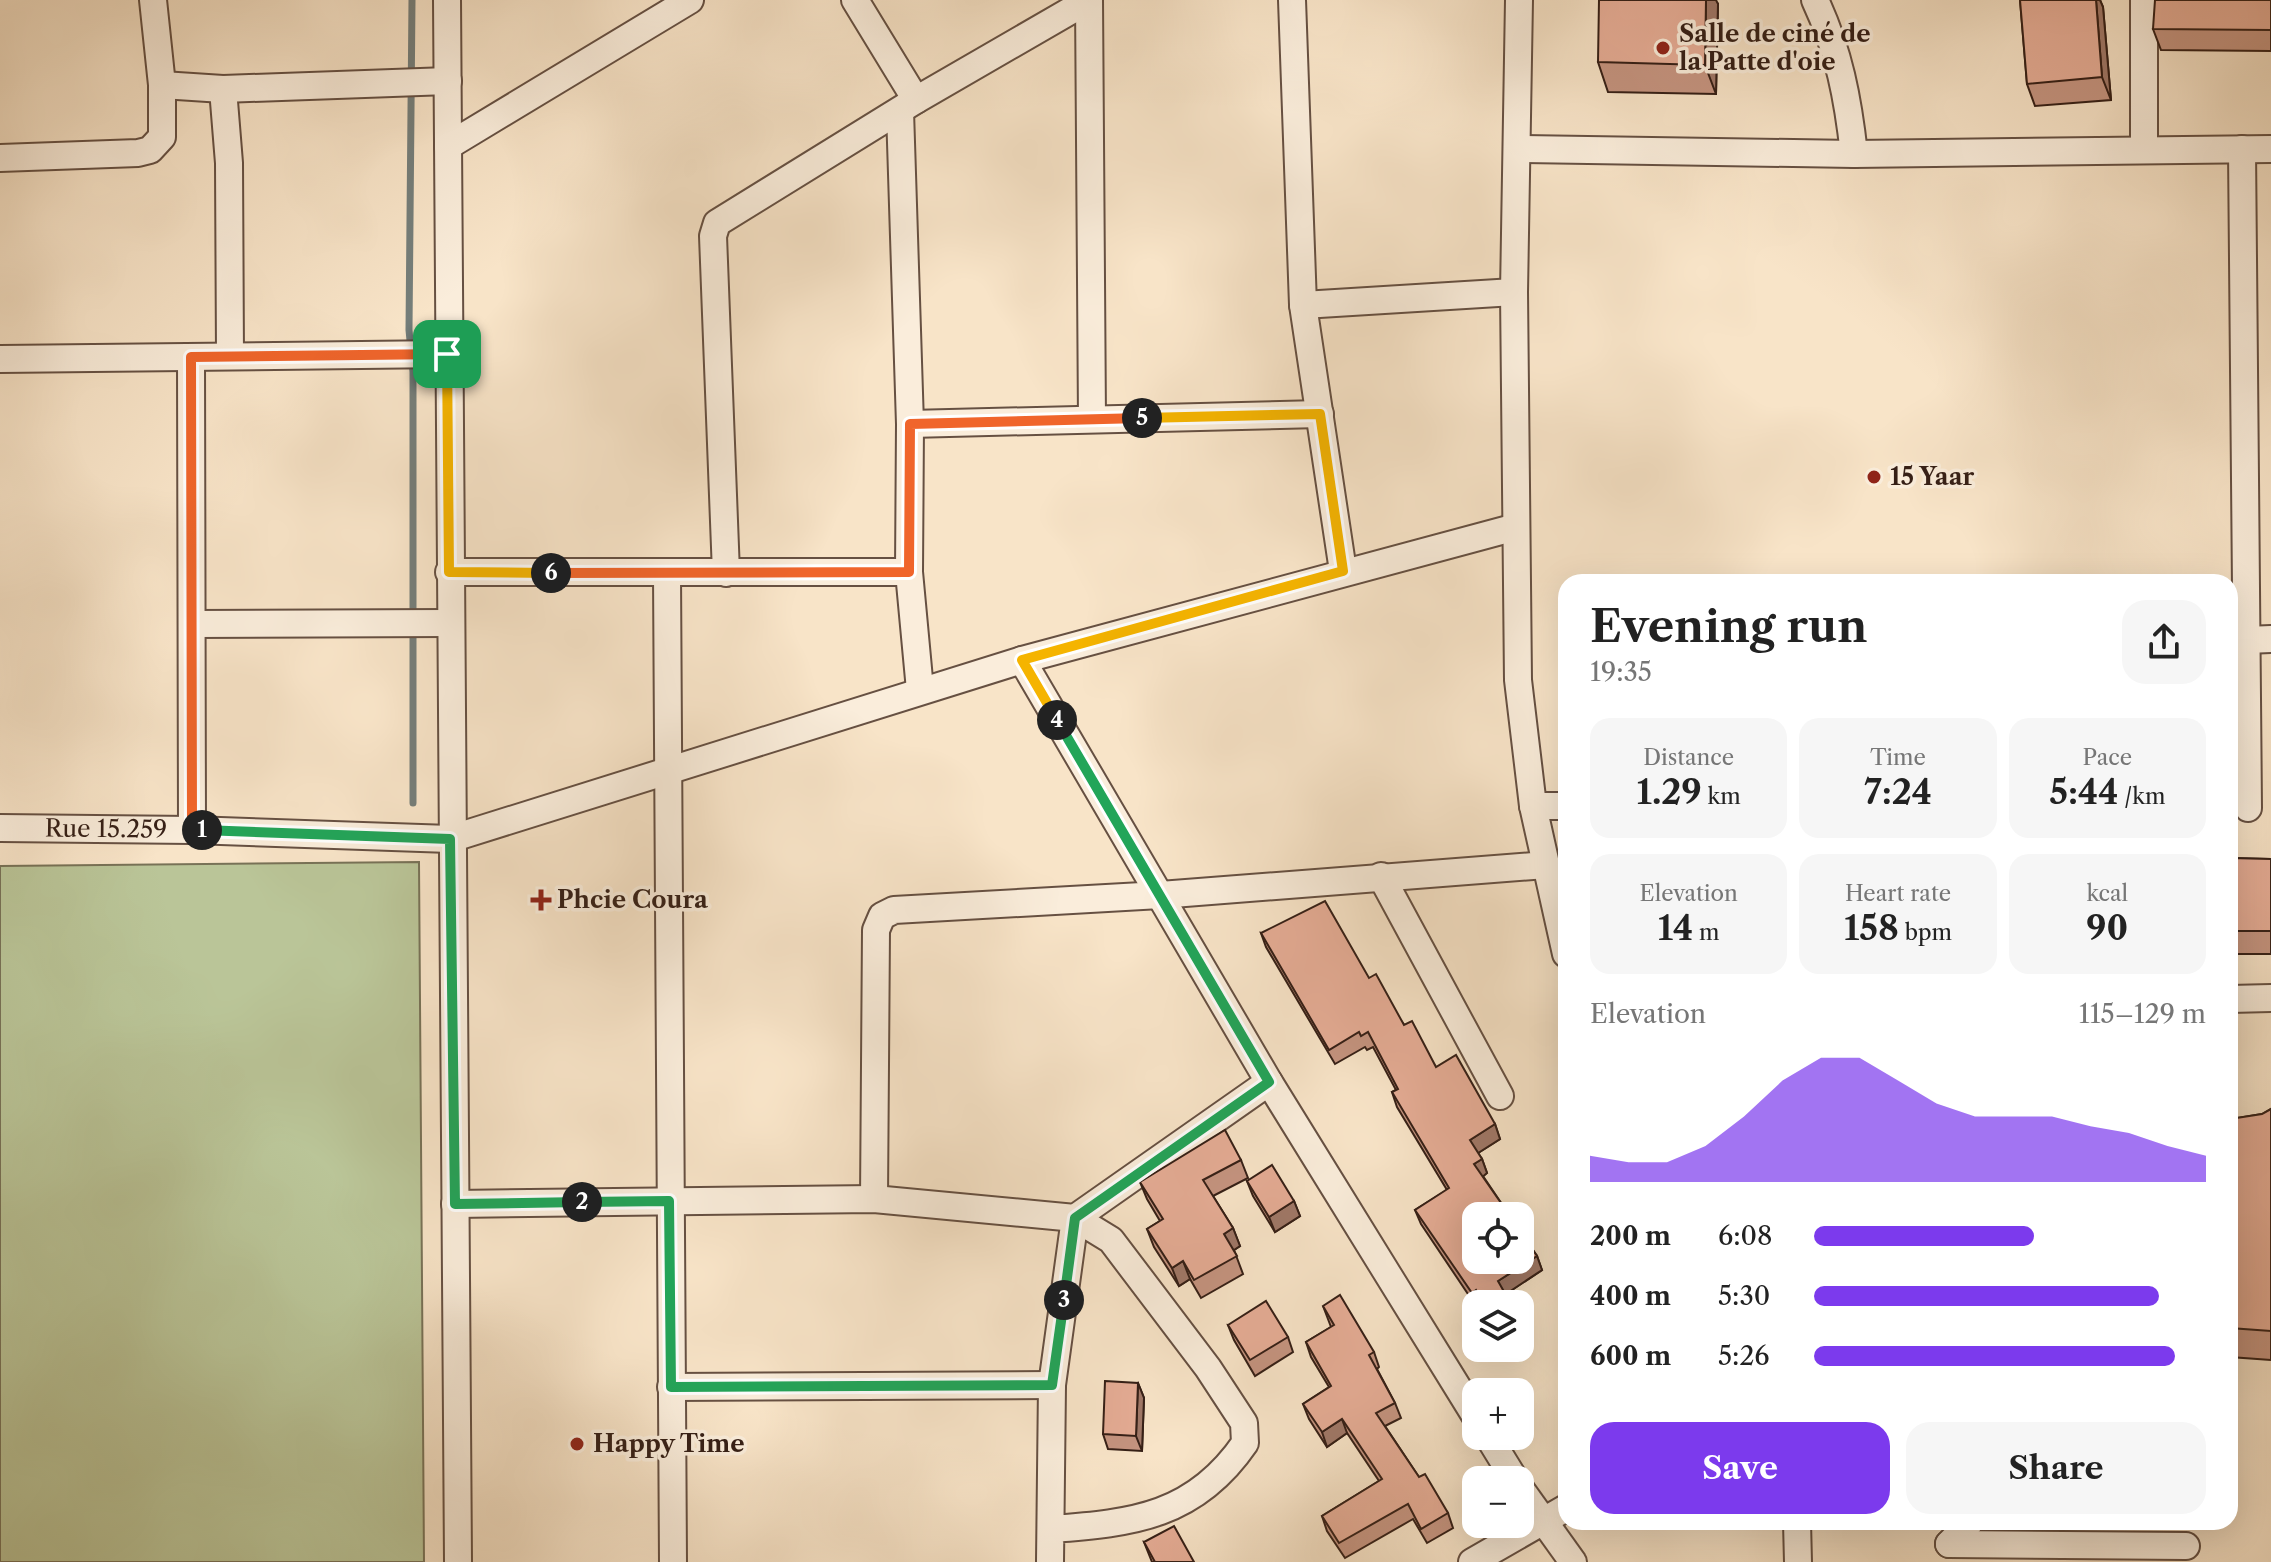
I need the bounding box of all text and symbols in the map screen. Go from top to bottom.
place label: Salle de ciné de la Patte d'oie [1679,19,1871,76]
marker: Salle de ciné de la Patte d'oie [1654,39,1672,57]
pin [413,320,481,388]
icon: arrive [425,332,469,376]
pin: 5 [1122,398,1162,438]
text: 5 [1136,404,1148,431]
place label: 15 Yaar [1890,462,1975,491]
marker: 15 Yaar [1865,468,1883,486]
pin: 6 [531,553,571,593]
text: 6 [544,559,558,586]
text: Evening run [1590,599,1867,653]
button: share [2122,600,2206,684]
text: 19:35 [1590,656,1652,688]
pin: 4 [1037,700,1077,740]
text: 4 [1050,706,1064,733]
text: Distance [1643,744,1734,771]
text: Time [1870,744,1926,771]
text: Pace [2082,744,2132,771]
text: 1.29 [1637,771,1702,813]
text: 7:24 [1864,771,1932,813]
text: 5:44 [2049,771,2118,813]
text: km [1702,783,1741,810]
text: /km [2118,783,2165,810]
pin: 1 [182,810,222,850]
street label: Rue 15.259 [45,813,167,844]
text: 1 [197,816,207,843]
text: Elevation [1640,880,1738,907]
text: Heart rate [1845,880,1951,907]
text: kcal [2087,880,2128,907]
place label: Phcie Coura [557,885,709,914]
marker: Phcie Coura [532,891,550,909]
text: 14 [1658,907,1693,949]
text: 158 [1844,907,1899,949]
text: 90 [2086,907,2128,949]
text: m [1693,919,1720,946]
text: bpm [1899,919,1952,946]
text: Elevation [1590,998,1706,1030]
text: 115–129 m [2079,998,2206,1030]
pin: 2 [562,1182,602,1222]
text: 2 [576,1188,589,1215]
map controls [1462,1202,1534,1538]
button: locate [1462,1202,1534,1274]
text: 200 m [1590,1220,1671,1252]
text: 6:08 [1718,1220,1772,1252]
pin: 3 [1044,1280,1084,1320]
text: 400 m [1590,1280,1671,1312]
text: 5:30 [1718,1280,1770,1312]
text: 3 [1058,1286,1070,1313]
button: layers [1462,1290,1534,1362]
text: 600 m [1590,1340,1671,1372]
text: 5:26 [1718,1340,1770,1372]
button: + [1462,1378,1534,1450]
button: Save [1590,1422,1890,1514]
button: Share [1906,1422,2206,1514]
place label: Happy Time [593,1429,745,1458]
marker: Happy Time [568,1435,586,1453]
button: − [1462,1466,1534,1538]

